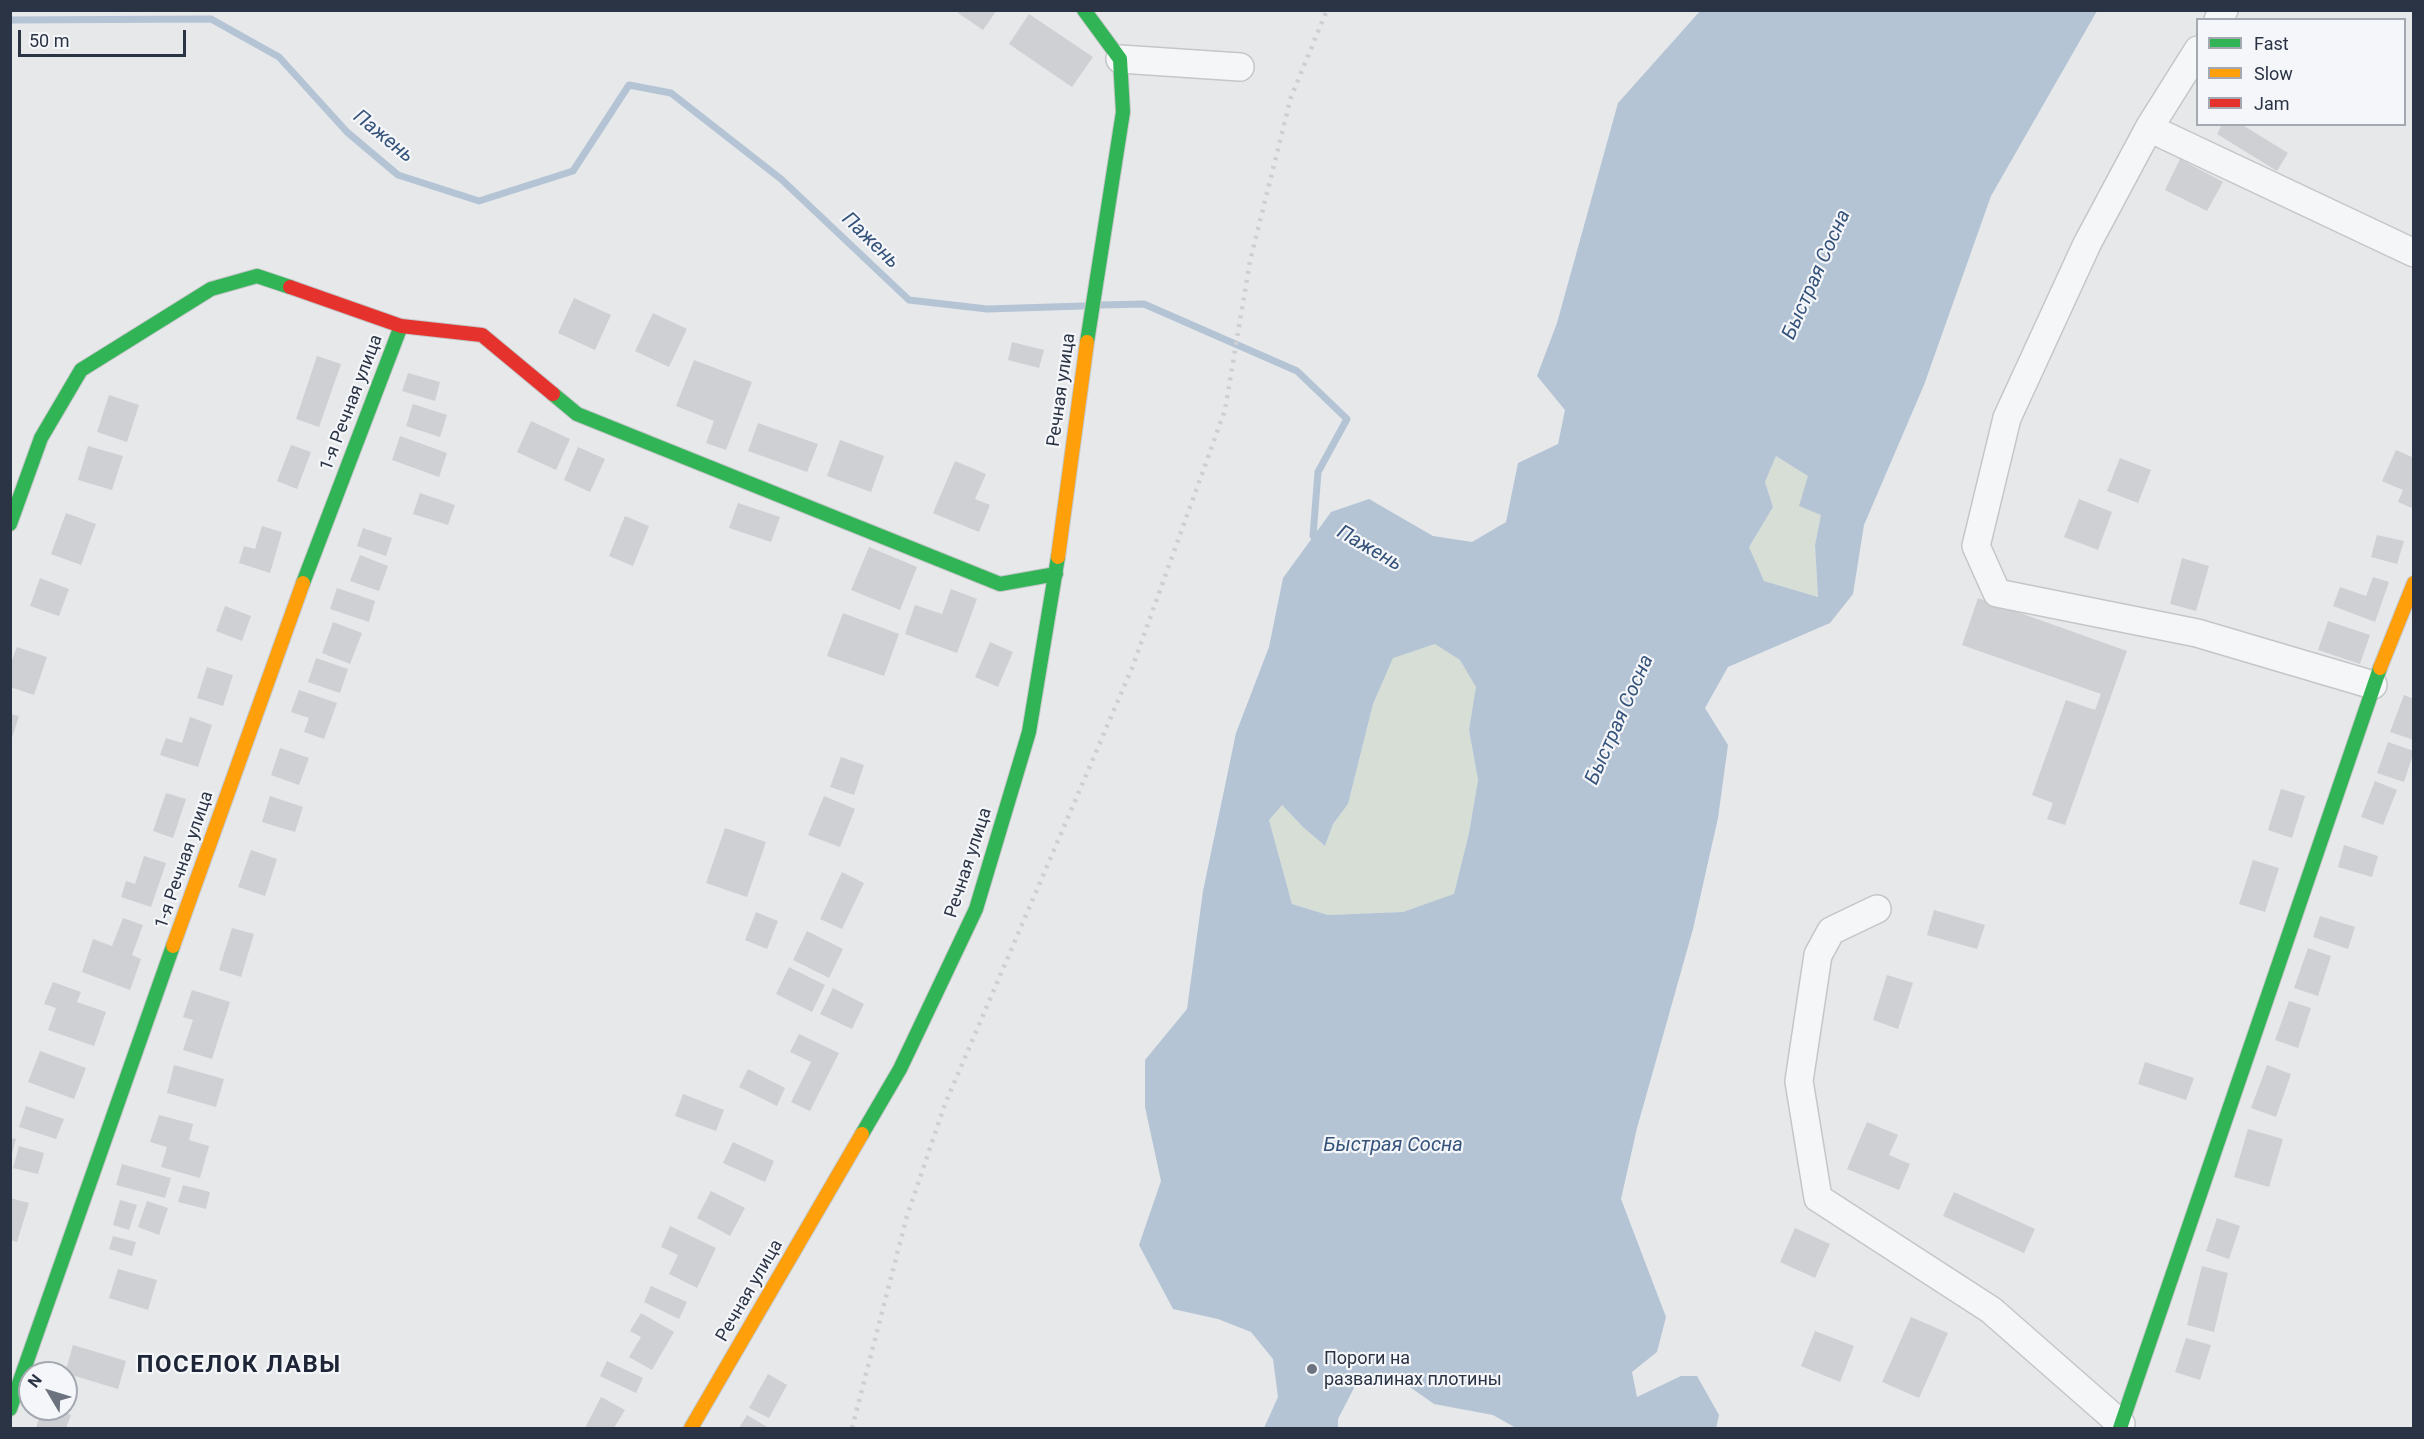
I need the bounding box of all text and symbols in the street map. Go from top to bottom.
scale bar [21,18,189,56]
legend [2196,18,2406,126]
text: 50 m [29,30,69,51]
text: Fast [2254,33,2289,54]
text: Slow [2254,63,2293,84]
text: Jam [2254,93,2290,114]
water label: Пажень [348,105,418,169]
water label: Быстрая Сосна [1778,206,1856,344]
water label: Пажень [836,208,904,274]
street label: 1-я Речная улица [316,332,388,474]
street label: Речная улица [1043,332,1081,448]
water label: Пажень [1332,521,1406,577]
water label: Быстрая Сосна [1581,651,1659,789]
street label: 1-я Речная улица [151,788,219,932]
street label: Речная улица [941,805,997,921]
water label: Быстрая Сосна [1323,1134,1463,1158]
street label: Речная улица [712,1236,788,1346]
place label: Пороги на развалинах плотины [1324,1348,1502,1390]
district label: ПОСЕЛОК ЛАВЫ [136,1352,342,1380]
north arrow [18,1361,78,1421]
marker: Пороги на развалинах плотины [1305,1362,1319,1376]
text: N [24,1371,46,1391]

